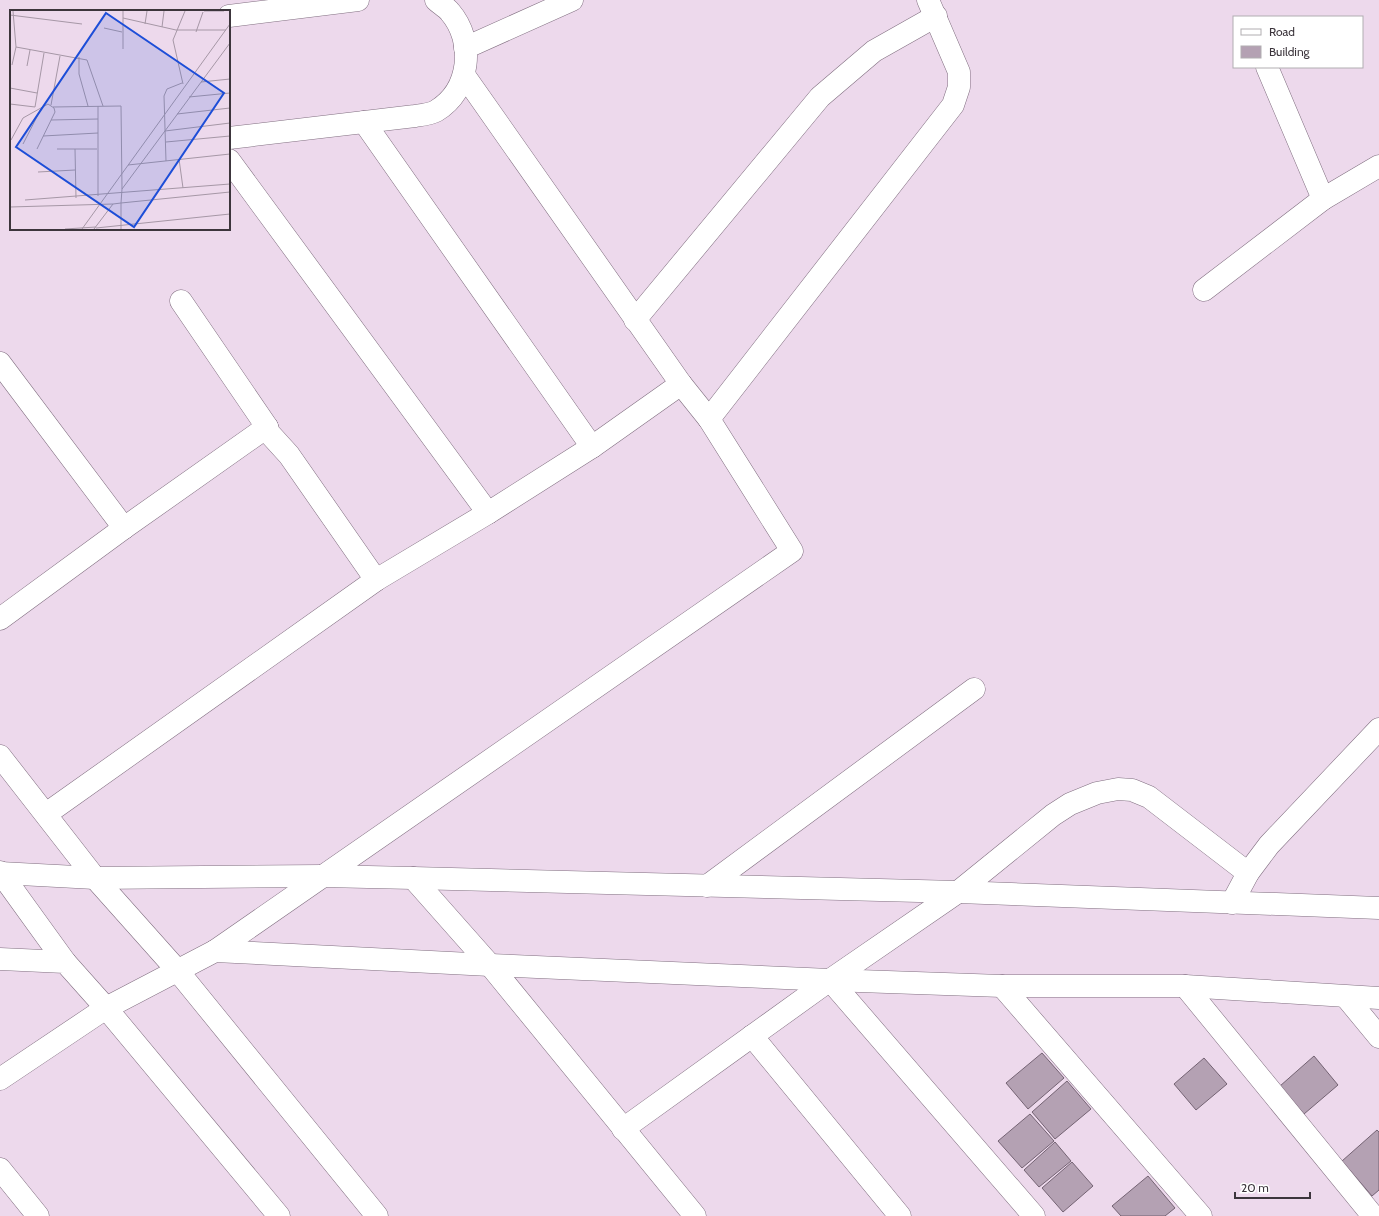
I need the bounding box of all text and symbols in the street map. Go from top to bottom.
inset map [10,10,230,230]
legend [1233,16,1363,68]
text: Road [1269,24,1295,39]
text: Building [1269,44,1311,59]
scale bar [1235,1174,1310,1200]
text: 20 m [1241,1180,1269,1195]

